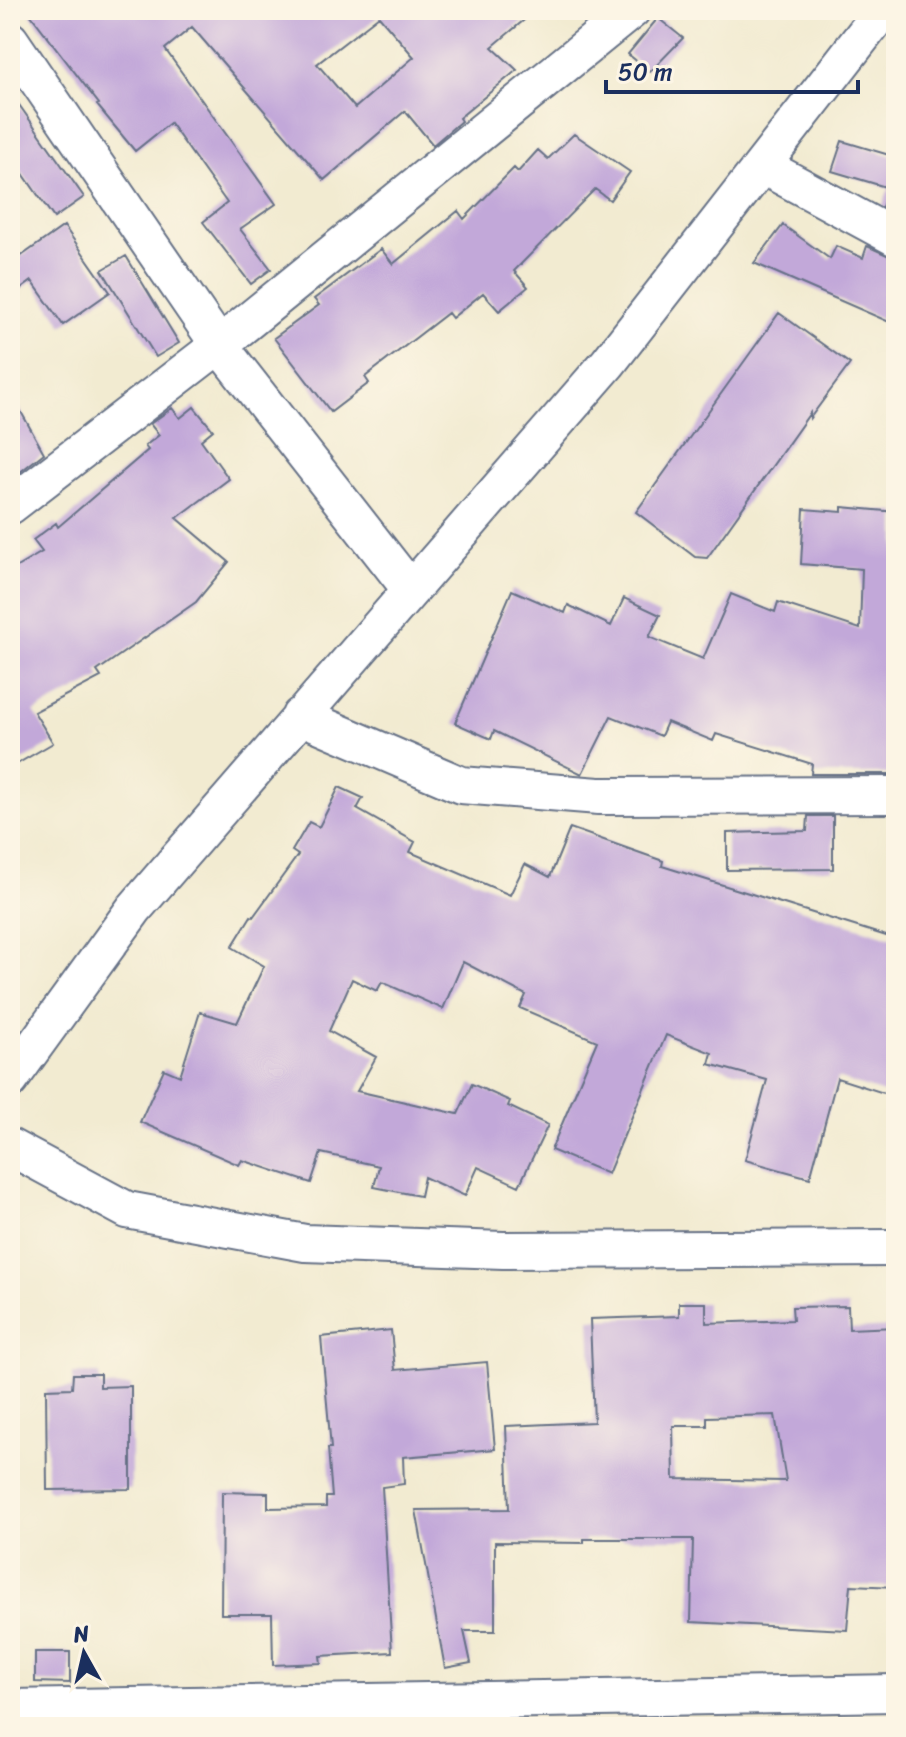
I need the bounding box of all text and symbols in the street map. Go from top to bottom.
scale bar [606,44,858,94]
text: 50 m [618,51,673,93]
north arrow [44,1613,124,1693]
text: N [70,1613,92,1654]

